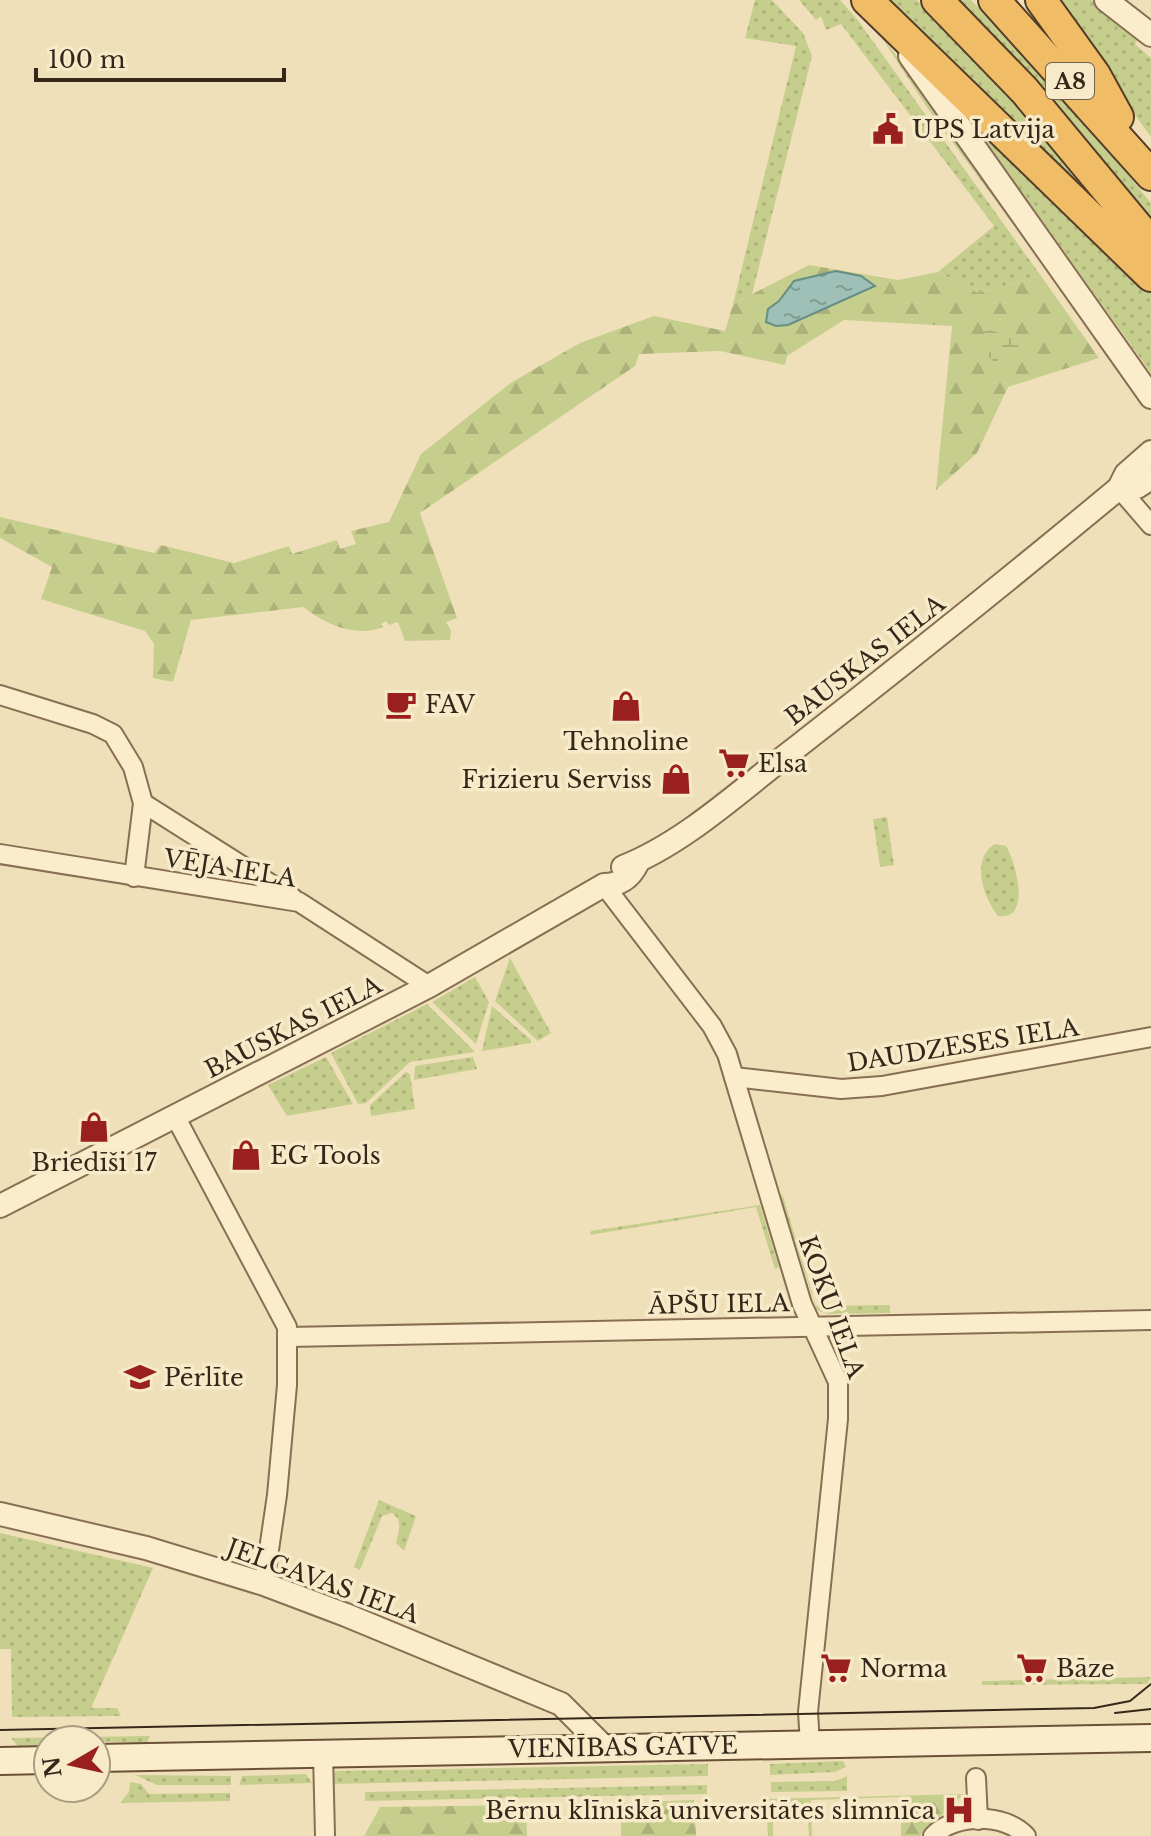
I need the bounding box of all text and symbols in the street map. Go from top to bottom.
scale bar [36,32,284,82]
text: 100 m [48,45,126,74]
road number: A8 [1046,63,1094,99]
public building icon: UPS Latvija [871,112,905,146]
place label: UPS Latvija [912,115,1055,144]
street label: BAUSKAS IELA [779,588,951,731]
cafe icon: FAV [384,687,418,721]
shop icon: Tehnoline [609,689,643,723]
place label: FAV [425,690,476,719]
place label: Tehnoline [563,727,689,756]
supermarket icon: Elsa [717,746,751,780]
place label: Elsa [758,749,808,778]
shop icon: Frizieru Serviss [659,762,693,796]
place label: Frizieru Serviss [461,765,652,794]
street label: VĒJA IELA [161,843,299,893]
street label: BAUSKAS IELA [200,970,387,1084]
street label: DAUDZESES IELA [845,1012,1081,1078]
shop icon: Briedīši 17 [77,1110,111,1144]
shop icon: EG Tools [229,1138,263,1172]
place label: EG Tools [270,1141,381,1170]
place label: Briedīši 17 [32,1148,157,1177]
street label: KOKU IELA [793,1232,871,1383]
street label: ĀPŠU IELA [647,1287,790,1320]
school or university icon: Pērlīte [123,1360,157,1394]
place label: Pērlīte [164,1363,244,1392]
street label: JELGAVAS IELA [220,1532,424,1629]
supermarket icon: Norma [819,1651,853,1685]
supermarket icon: Bāze [1015,1651,1049,1685]
place label: Norma [860,1654,948,1683]
place label: Bāze [1056,1654,1115,1683]
north arrow [32,1724,112,1804]
street label: VIENĪBAS GATVE [507,1730,738,1764]
text: N [38,1754,68,1779]
hospital icon: Bērnu klīniskā universitātes slimnīca [942,1793,976,1827]
place label: Bērnu klīniskā universitātes slimnīca [485,1796,936,1825]

